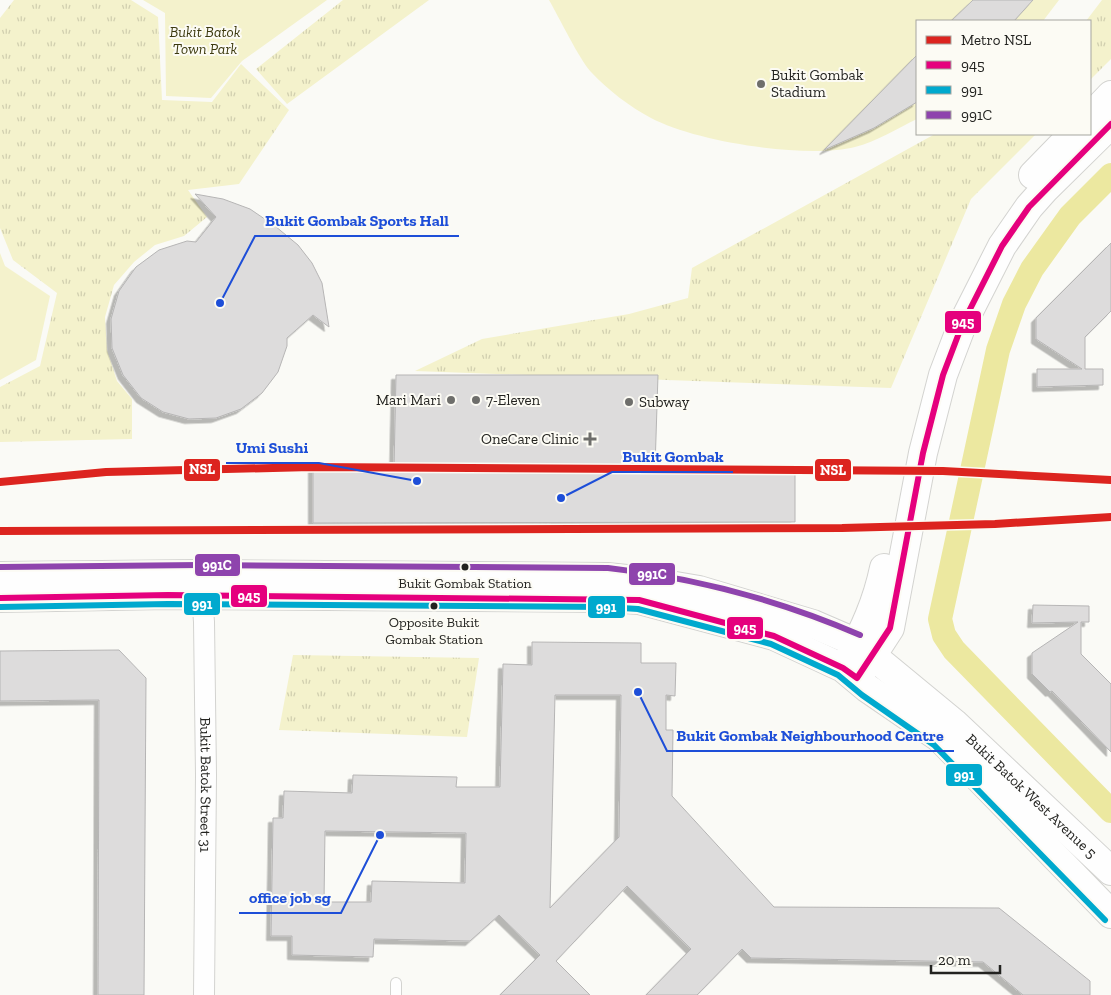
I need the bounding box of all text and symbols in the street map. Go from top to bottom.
legend [916,20,1091,135]
park label: Bukit Batok Town Park [169,23,241,58]
text: Metro NSL [961,31,1031,49]
text: 945 [961,56,985,74]
place label: Bukit Gombak Stadium [771,66,864,101]
marker: Bukit Gombak Stadium [755,78,767,90]
text: 991 [961,81,983,99]
text: 991C [961,106,992,124]
callout: Bukit Gombak Sports Hall [255,205,459,236]
text: Bukit Gombak Sports Hall [265,211,449,230]
line badge: 945 [944,310,982,334]
text: 945 [952,314,974,331]
place label: Mari Mari [376,391,441,409]
place label: 7-Eleven [486,391,541,409]
place label: Subway [639,393,690,411]
marker: Mari Mari [445,394,457,406]
marker: 7-Eleven [470,394,482,406]
marker: Subway [623,396,635,408]
place label: OneCare Clinic [481,430,579,448]
callout: Umi Sushi [226,432,319,463]
marker: OneCare Clinic [583,432,597,446]
text: Umi Sushi [236,438,308,457]
callout: Bukit Gombak [612,441,733,472]
text: Bukit Gombak [622,447,724,466]
line badge: NSL [183,458,221,482]
line badge: NSL [814,458,852,482]
text: NSL [189,461,215,478]
text: NSL [820,462,846,479]
line badge: 991C [194,553,241,577]
text: 991C [202,557,232,574]
marker: Bukit Gombak Station [460,562,470,572]
line badge: 991C [628,562,676,586]
text: 991C [637,566,667,583]
place label: Bukit Gombak Station [398,575,532,592]
line badge: 945 [230,584,268,608]
text: 945 [238,588,260,605]
line badge: 991 [183,592,221,616]
line badge: 991 [587,595,626,619]
text: 991 [192,596,213,613]
text: 991 [596,599,617,616]
marker: Opposite Bukit Gombak Station [429,601,439,611]
place label: Opposite Bukit Gombak Station [385,614,483,648]
line badge: 945 [726,616,764,640]
text: 945 [734,620,756,637]
street label: Bukit Batok Street 31 [196,717,215,853]
callout: Bukit Gombak Neighbourhood Centre [667,720,954,751]
text: Bukit Gombak Neighbourhood Centre [676,726,944,745]
street label: Bukit Batok West Avenue 5 [962,730,1101,862]
line badge: 991 [945,763,983,787]
text: 991 [954,767,975,784]
callout: office job sg [239,882,341,913]
text: office job sg [249,888,331,907]
scale bar [931,942,1000,974]
text: 20 m [938,951,971,969]

